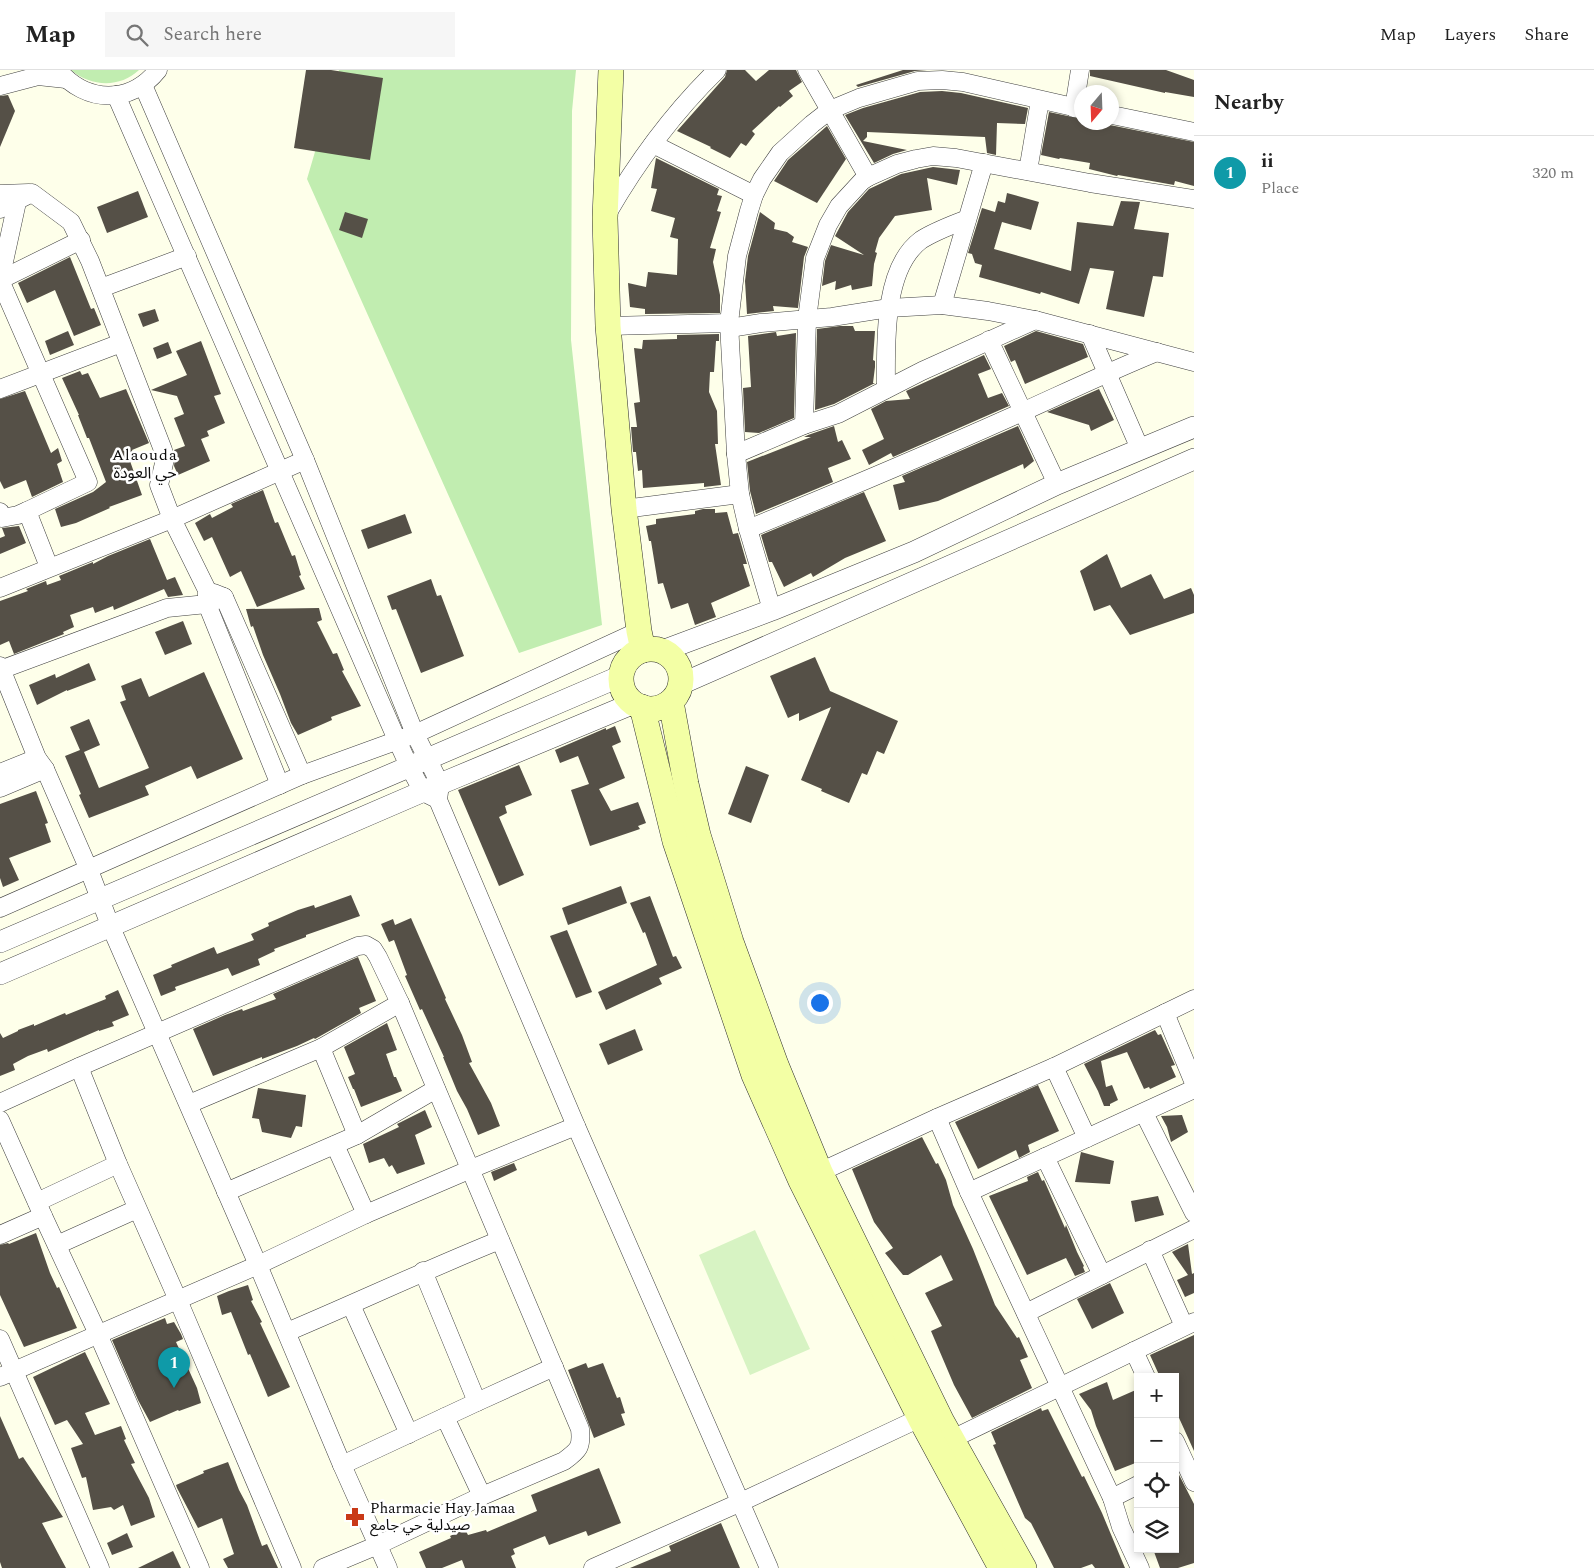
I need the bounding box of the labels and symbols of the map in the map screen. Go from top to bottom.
north arrow [1074,85,1119,130]
district label: Alaouda حي العودة [112,443,178,485]
your location [807,990,833,1016]
pin: 1 [158,1347,190,1388]
place label: Pharmacie Hay Jamaa صيدلية حي جامع [370,1497,516,1537]
pharmacy icon: Pharmacie Hay Jamaa صيدلية حي جامع [344,1506,366,1528]

